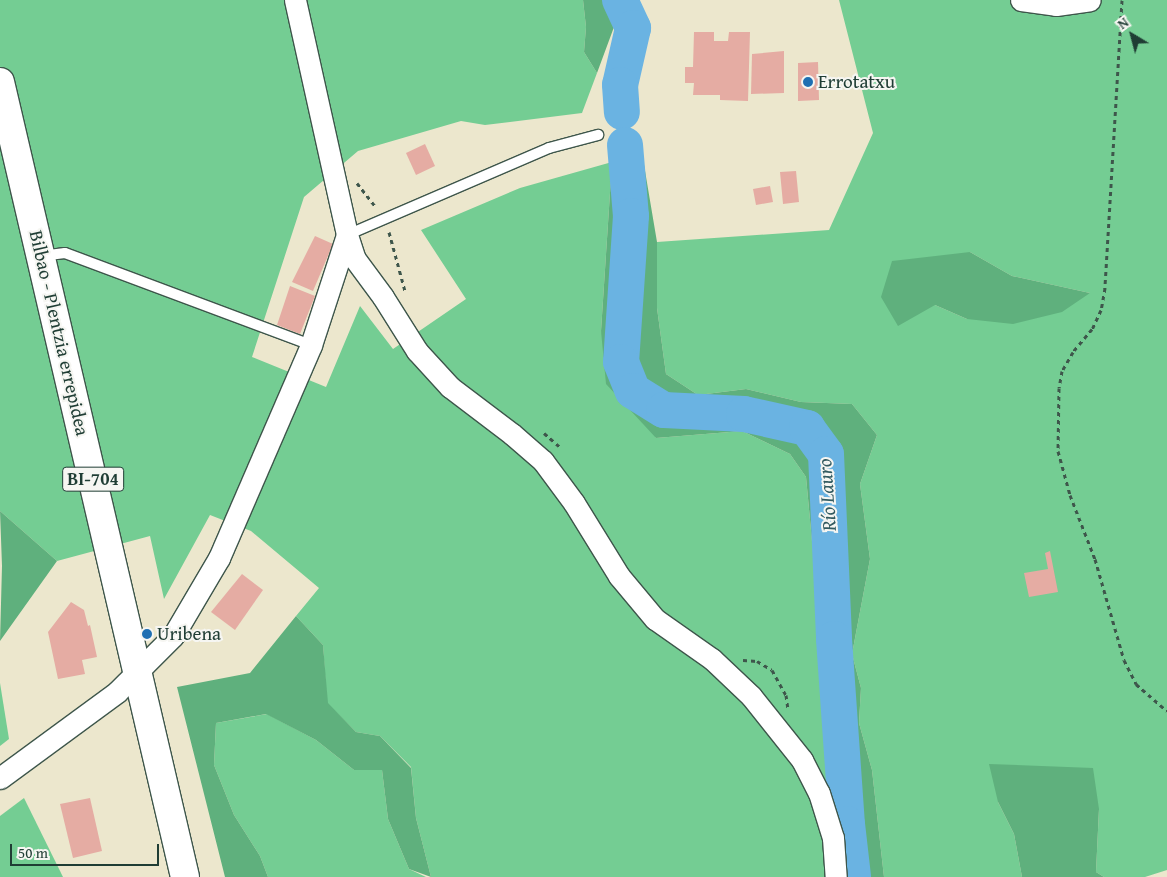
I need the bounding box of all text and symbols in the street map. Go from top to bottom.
north arrow [1107,10,1157,60]
text: N [1113,12,1133,34]
place label: Errotatxu [818,71,895,93]
marker: Errotatxu [802,76,814,88]
street label: Bilbao - Plentzia errepidea [24,228,94,438]
water label: Río Lauro [811,458,841,532]
road number: BI-704 [62,464,124,494]
place label: Uribena [157,623,221,645]
marker: Uribena [141,628,153,640]
scale bar [12,834,161,866]
text: 50 m [18,842,48,863]

